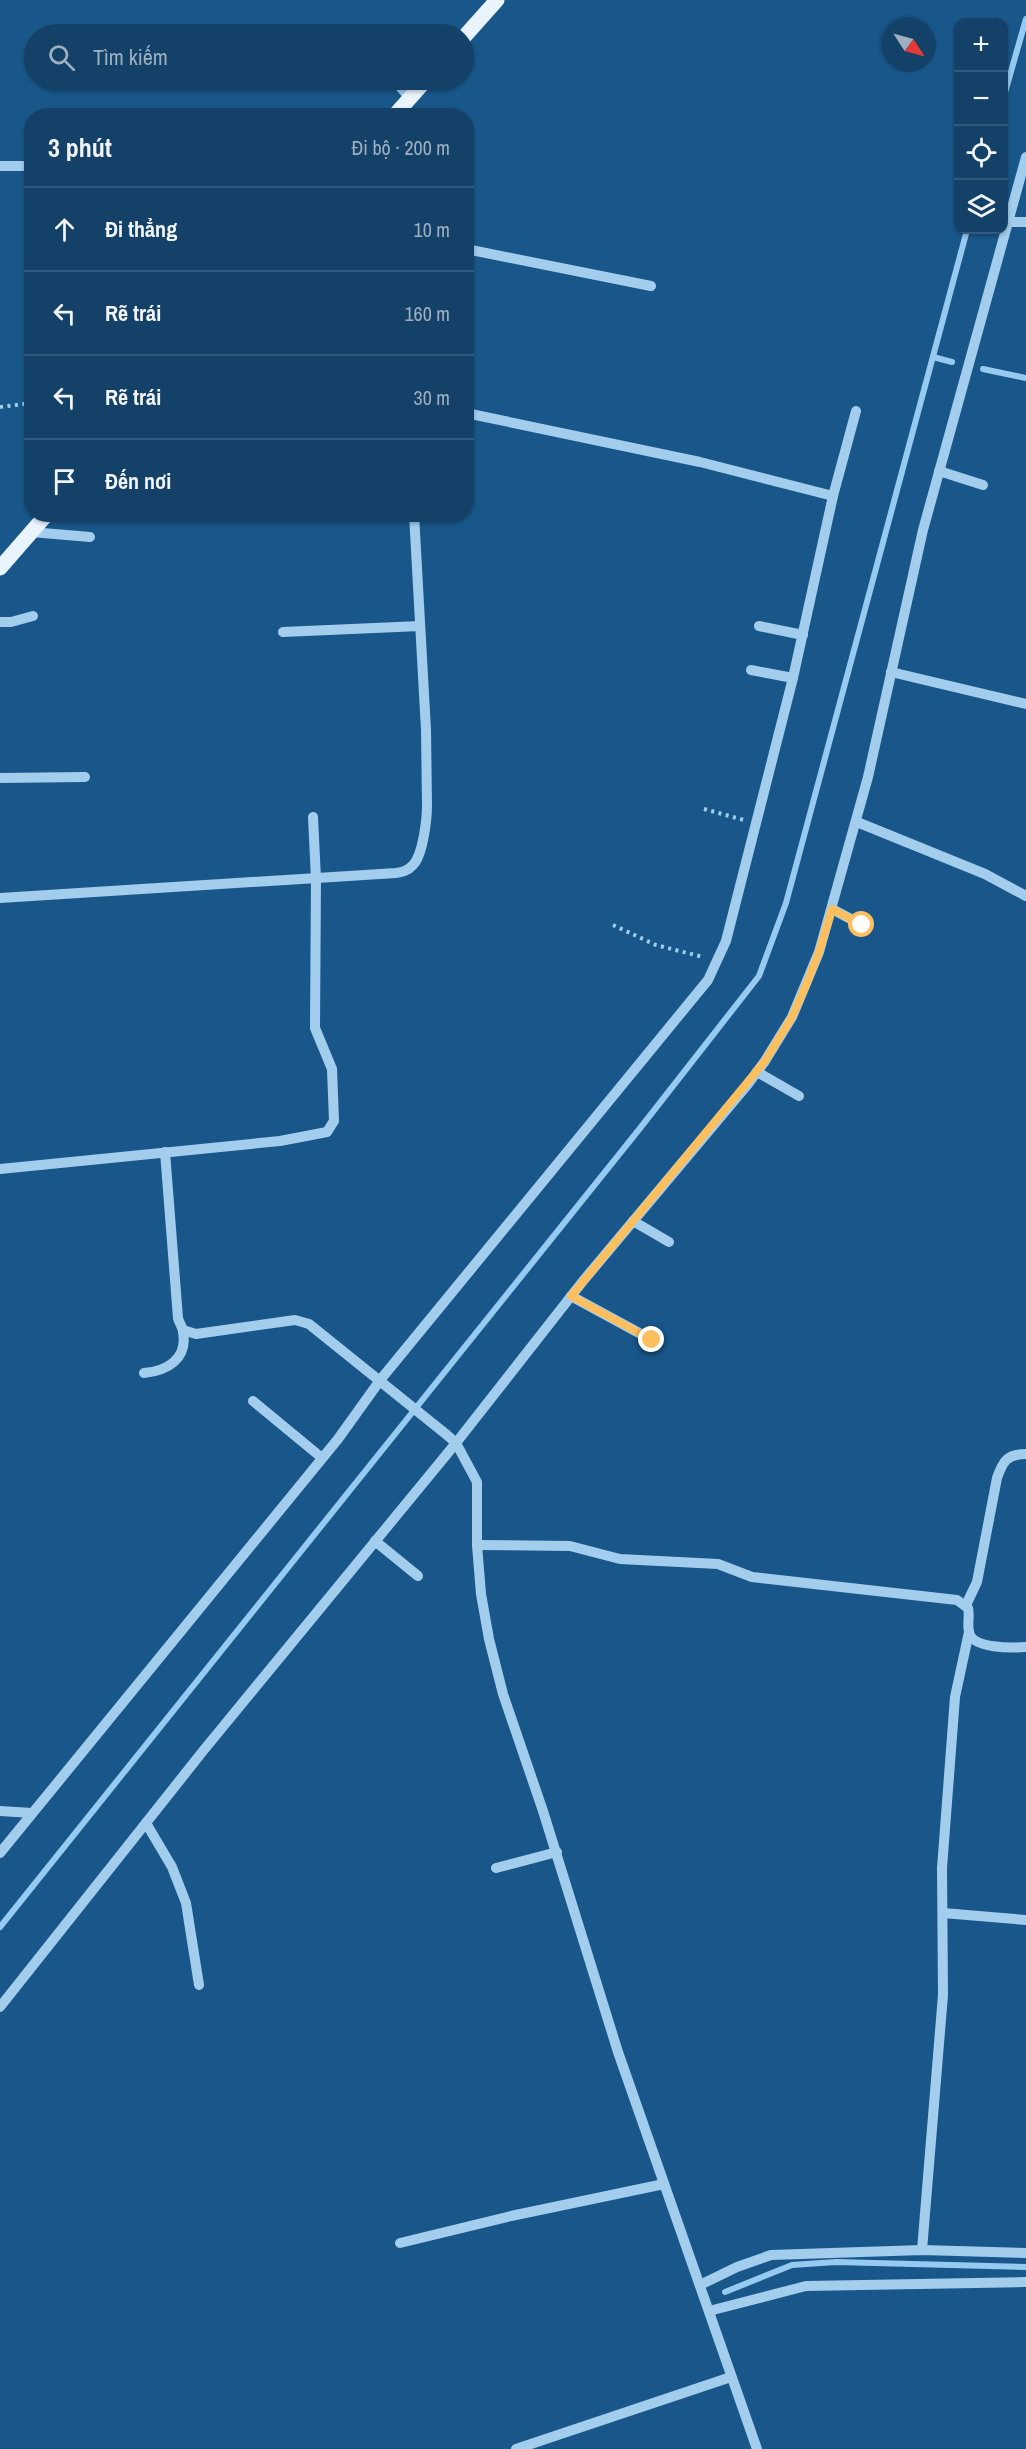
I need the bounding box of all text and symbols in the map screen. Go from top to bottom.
north arrow [882,18,936,72]
map controls [954,18,1008,234]
button: + [954,18,1008,72]
search box [24,24,474,90]
icon: search [45,41,78,74]
text: Tìm kiếm [93,42,168,72]
button: − [954,72,1008,126]
button: locate [954,126,1008,180]
text: 3 phút [48,130,112,165]
text: Đi bộ · 200 m [352,134,450,161]
button: layers [954,180,1008,234]
icon: ahead [48,213,81,246]
text: Đi thẳng [105,214,177,244]
text: 10 m [414,216,450,243]
icon: left [48,297,81,330]
text: Rẽ trái [105,298,161,328]
text: 160 m [404,300,450,327]
icon: left [48,381,81,414]
text: Rẽ trái [105,382,161,412]
text: 30 m [414,384,450,411]
icon: arrive [48,465,81,498]
text: Đến nơi [105,466,171,496]
route start [848,911,874,937]
route end [638,1326,664,1352]

